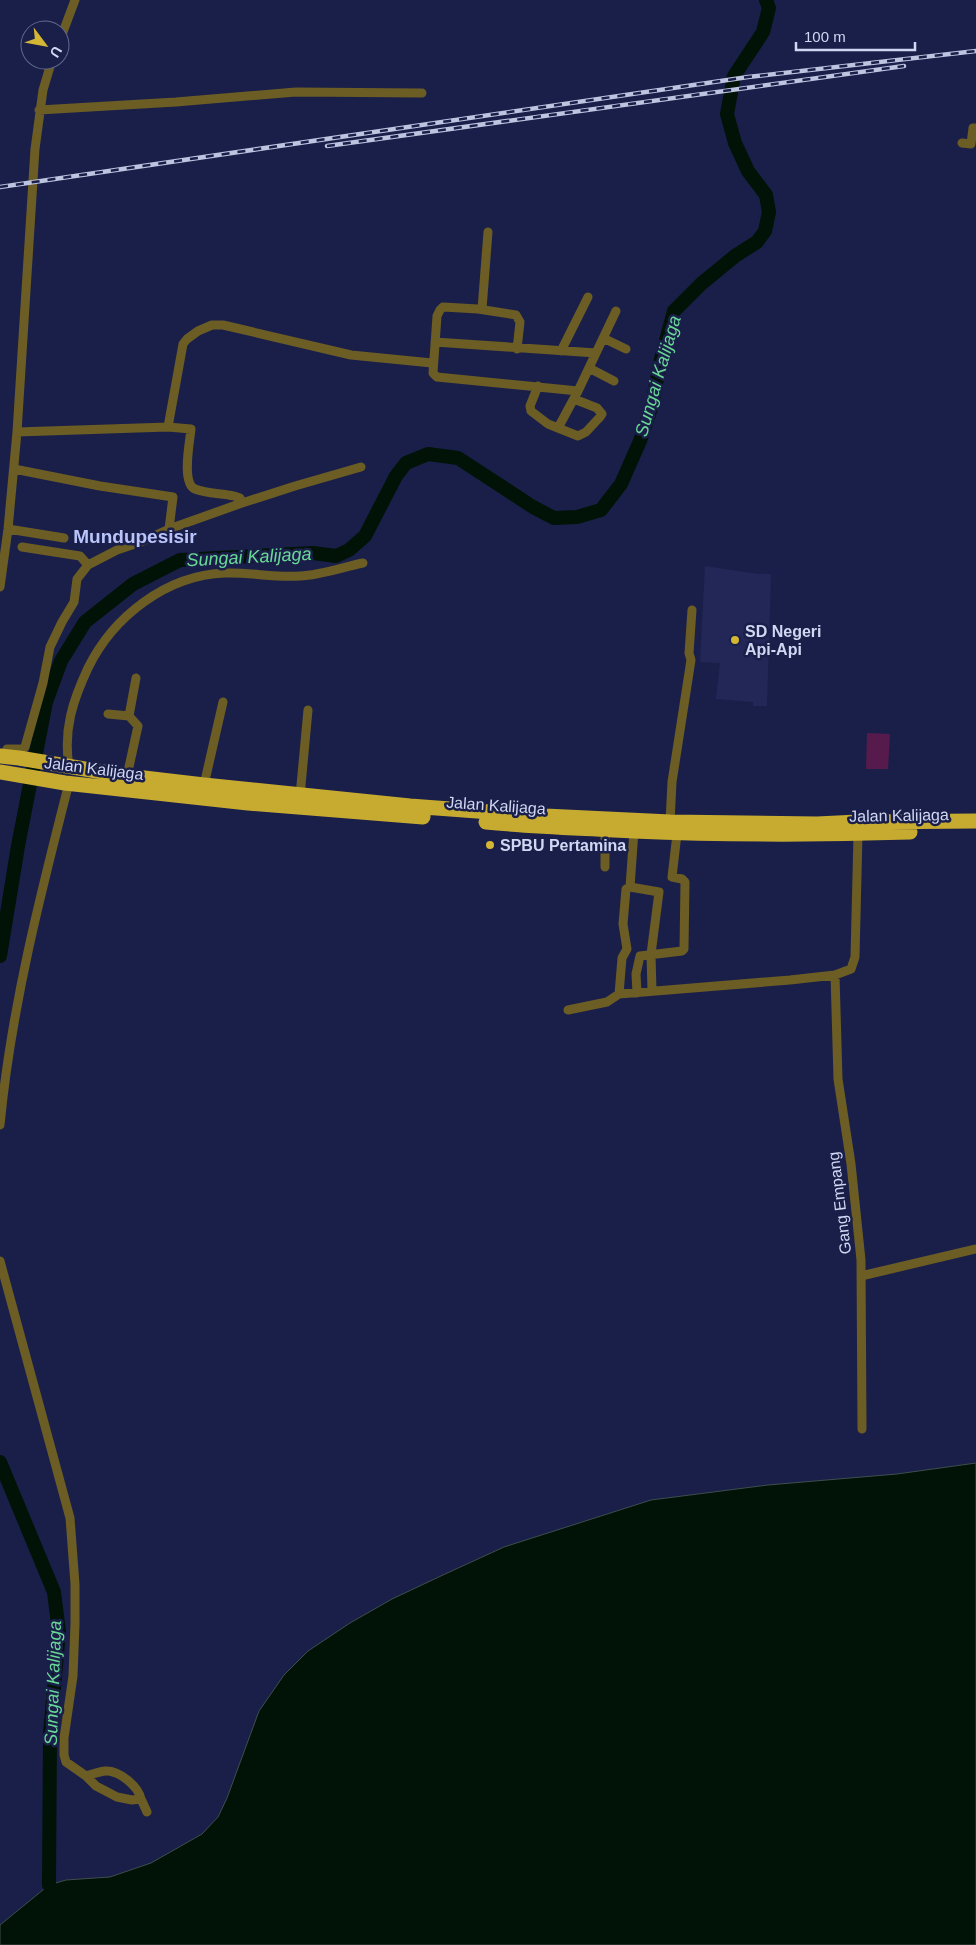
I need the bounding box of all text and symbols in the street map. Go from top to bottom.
north arrow [20,20,70,70]
scale bar [796,20,915,52]
text: 100 m [804,28,846,45]
text: U [47,43,65,60]
water label: Sungai Kalijaga [631,313,685,439]
district label: Mundupesisir [73,526,197,547]
water label: Sungai Kalijaga [186,544,312,570]
place label: SD Negeri Api-Api [745,623,821,658]
marker: SD Negeri Api-Api [729,634,741,646]
street label: Jalan Kalijaga [43,754,145,783]
street label: Jalan Kalijaga [446,794,546,817]
street label: Jalan Kalijaga [849,806,949,825]
place label: SPBU Pertamina [500,837,626,854]
marker: SPBU Pertamina [484,839,496,851]
street label: Gang Empang [825,1151,854,1255]
water label: Sungai Kalijaga [41,1620,65,1746]

